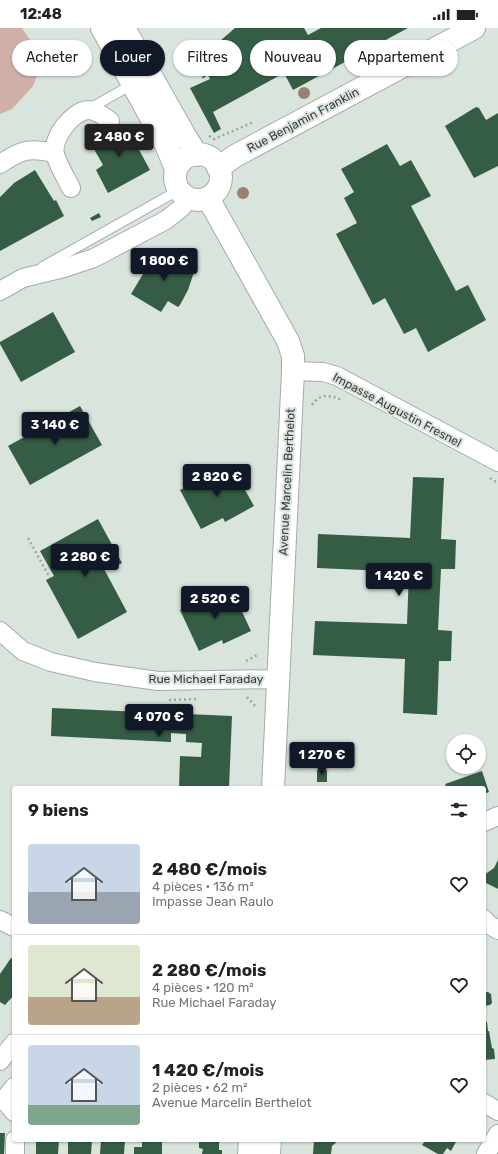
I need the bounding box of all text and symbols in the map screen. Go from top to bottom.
text: 12:48 [20,5,62,23]
chip: Acheter [12,40,92,76]
chip: Louer [100,40,165,76]
chip: Filtres [173,40,242,76]
chip: Nouveau [250,40,336,76]
chip: Appartement [344,40,458,76]
street label: Rue Benjamin Franklin [245,85,361,155]
pin: 2 480 € [82,124,156,158]
text: 2 480 € [94,129,144,144]
pin: 1 800 € [127,248,201,282]
text: 1 800 € [140,253,188,268]
street label: Impasse Augustin Fresnel [330,370,464,450]
street label: Avenue Marcelin Berthelot [276,408,298,556]
pin: 3 140 € [18,412,92,446]
text: 3 140 € [31,417,79,432]
pin: 2 820 € [180,464,254,498]
text: 2 820 € [192,469,242,484]
pin: 2 280 € [48,544,122,578]
text: 2 280 € [60,549,110,564]
pin: 1 420 € [362,563,436,597]
text: 1 420 € [375,568,423,583]
pin: 2 520 € [178,586,252,620]
text: 2 520 € [190,591,240,606]
street label: Rue Michael Faraday [149,672,264,686]
pin: 4 070 € [122,704,196,738]
text: 4 070 € [134,709,184,724]
map controls [446,734,486,774]
button: locate [446,734,486,774]
pin: 1 270 € [285,742,359,776]
text: 1 270 € [299,747,345,762]
icon: filters [448,799,470,821]
text: 9 biens [28,800,89,820]
text: 2 480 €/mois [152,859,267,879]
icon: home [60,860,108,908]
icon: heart [448,873,470,895]
text: 4 pièces · 136 m² [152,879,254,894]
text: Impasse Jean Raulo [152,894,274,909]
text: 2 280 €/mois [152,960,266,980]
icon: home [60,961,108,1009]
icon: heart [448,974,470,996]
text: 4 pièces · 120 m² [152,980,254,995]
text: Rue Michael Faraday [152,995,277,1010]
text: 1 420 €/mois [152,1060,264,1080]
icon: home [60,1061,108,1109]
icon: heart [448,1074,470,1096]
text: 2 pièces · 62 m² [152,1080,247,1095]
text: Avenue Marcelin Berthelot [152,1095,312,1110]

